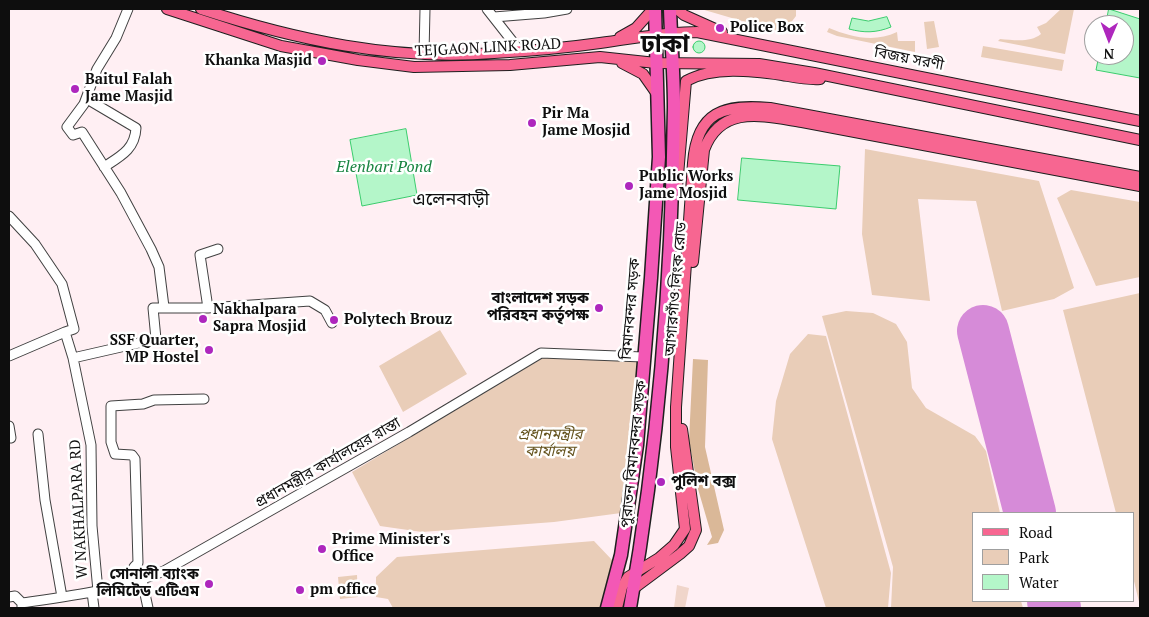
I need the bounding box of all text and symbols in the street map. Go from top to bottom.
north arrow [1084,15,1134,65]
place label: Police Box [730,19,804,37]
marker: Police Box [714,22,726,34]
district label: ঢাকা [641,30,689,60]
street label: TEJGAON LINK ROAD [414,35,562,61]
street label: বিজয় সরণী [873,43,945,75]
text: N [1103,45,1114,64]
place label: Khanka Masjid [205,52,312,70]
marker: Khanka Masjid [316,55,328,67]
place label: Baitul Falah Jame Masjid [85,71,173,106]
marker: Baitul Falah Jame Masjid [69,83,81,95]
place label: Pir Ma Jame Mosjid [542,105,630,140]
marker: Pir Ma Jame Mosjid [526,117,538,129]
water label: Elenbari Pond [336,157,432,177]
place label: Public Works Jame Mosjid [639,168,733,203]
marker: Public Works Jame Mosjid [623,180,635,192]
district label: এলেনবাড়ী [413,189,489,211]
street label: আগারগাঁও লিংক রোড [661,221,691,357]
street label: বিমানবন্দর সড়ক [618,258,644,360]
place label: বাংলাদেশ সড়ক পরিবহন কর্তৃপক্ষ [487,290,589,325]
place label: Nakhalpara Sapra Mosjid [213,301,306,336]
marker: বাংলাদেশ সড়ক পরিবহন কর্তৃপক্ষ [593,302,605,314]
place label: Polytech Brouz [344,311,452,329]
marker: Nakhalpara Sapra Mosjid [197,313,209,325]
marker: Polytech Brouz [328,314,340,326]
place label: SSF Quarter, MP Hostel [110,332,199,367]
marker: SSF Quarter, MP Hostel [203,344,215,356]
street label: পুরাতন বিমানবন্দর সড়ক [617,379,651,529]
street label: প্রধানমন্ত্রীর কার্যালয়ের রাস্তা [252,414,404,512]
park label: প্রধানমন্ত্রীর কার্যালয় [518,426,582,461]
street label: W NAKHALPARA RD [66,439,92,579]
place label: পুলিশ বক্স [671,473,736,491]
marker: পুলিশ বক্স [655,476,667,488]
legend [972,512,1134,602]
text: Road [1019,522,1052,542]
place label: Prime Minister's Office [332,531,450,566]
marker: Prime Minister's Office [316,543,328,555]
text: Park [1019,547,1049,567]
place label: সোনালী ব্যাংক লিমিটেড এটিএম [97,566,199,601]
text: Water [1019,572,1058,592]
marker: সোনালী ব্যাংক লিমিটেড এটিএম [203,578,215,590]
place label: pm office [310,581,377,599]
marker: pm office [294,584,306,596]

